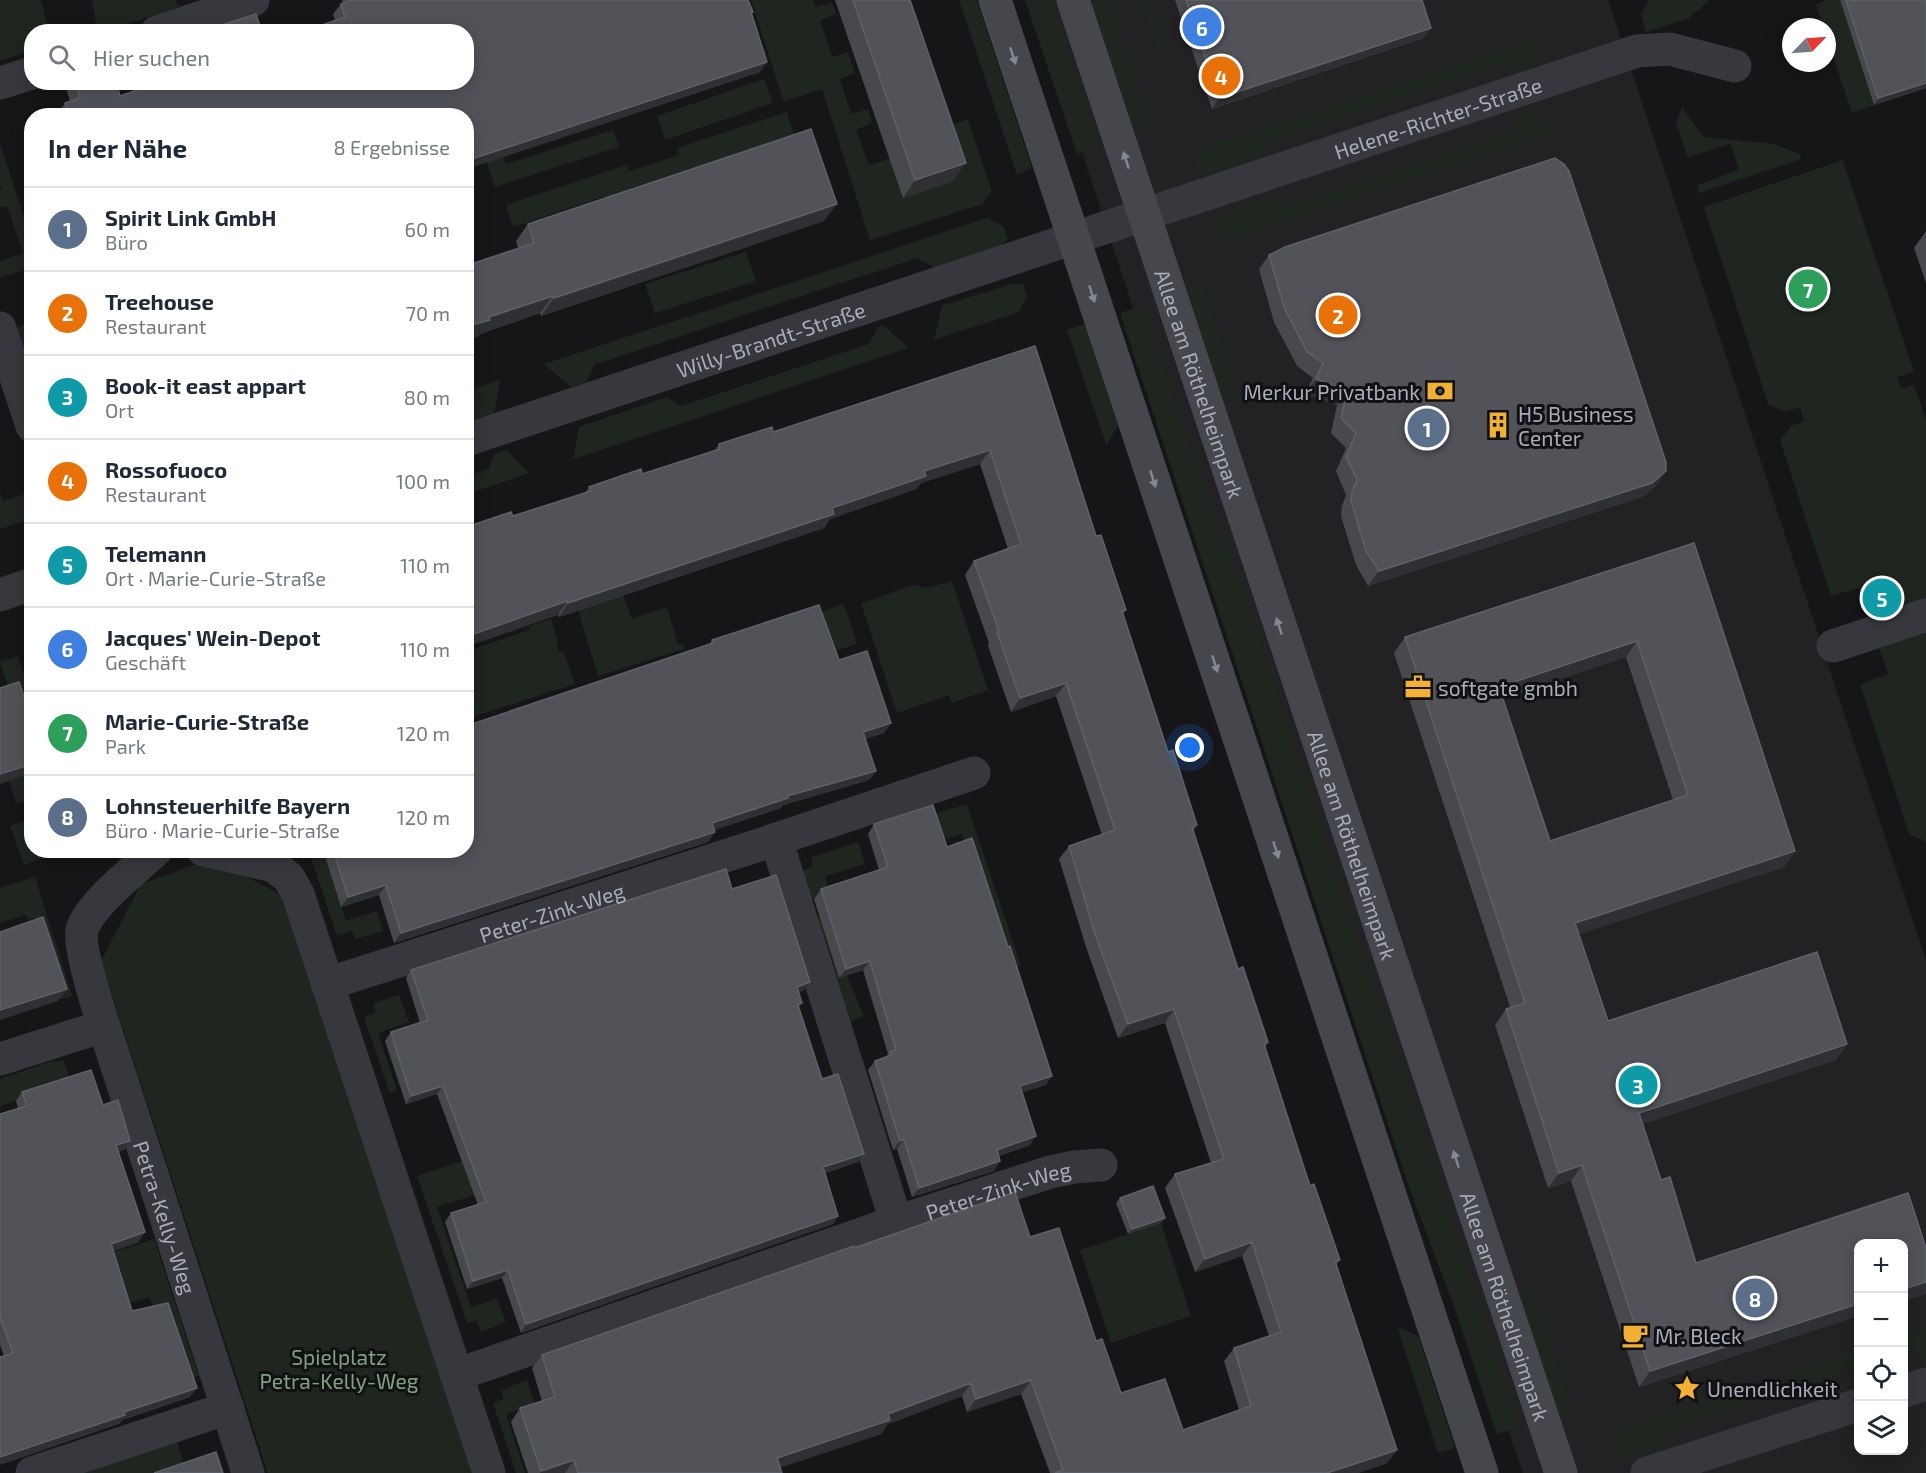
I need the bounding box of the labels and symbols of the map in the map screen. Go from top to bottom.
pin: 6 [1182,4,1222,50]
north arrow [1782,18,1836,72]
one-way arrow [1009,47,1019,65]
pin: 4 [1202,54,1240,98]
street label: Helene-Richter-Straße [1331,71,1545,163]
one-way arrow [1121,151,1130,169]
street label: Allee am Röthelheimpark [1150,266,1250,502]
pin: 7 [1788,266,1828,312]
one-way arrow [1088,285,1097,303]
pin: 2 [1318,292,1358,338]
street label: Willy-Brandt-Straße [673,296,868,382]
bank icon: Merkur Privatbank [1425,376,1455,406]
place label: Merkur Privatbank [1244,379,1420,404]
place label: H5 Business Center [1518,401,1634,450]
pin: 1 [1408,406,1446,450]
building icon: H5 Business Center [1483,410,1513,440]
one-way arrow [1149,470,1159,488]
pin: 5 [1862,576,1902,620]
one-way arrow [1274,617,1283,635]
one-way arrow [1210,655,1220,673]
office icon: softgate gmbh [1403,672,1433,702]
place label: softgate gmbh [1438,675,1578,700]
street label: Allee am Röthelheimpark [1303,727,1403,963]
your location [1175,733,1204,762]
one-way arrow [1272,841,1281,859]
street label: Peter-Zink-Weg [476,877,628,947]
pin: 3 [1618,1062,1658,1108]
street label: Petra-Kelly-Weg [129,1138,202,1297]
one-way arrow [1451,1149,1461,1167]
street label: Peter-Zink-Weg [922,1155,1073,1224]
street label: Allee am Röthelheimpark [1456,1188,1555,1424]
pin: 8 [1736,1276,1774,1320]
cafe icon: Mr. Bleck [1620,1320,1650,1350]
place label: Mr. Bleck [1655,1323,1742,1348]
park label: Spielplatz Petra-Kelly-Weg [259,1344,419,1393]
place icon: Unendlichkeit [1672,1373,1702,1403]
place label: Unendlichkeit [1707,1376,1837,1401]

